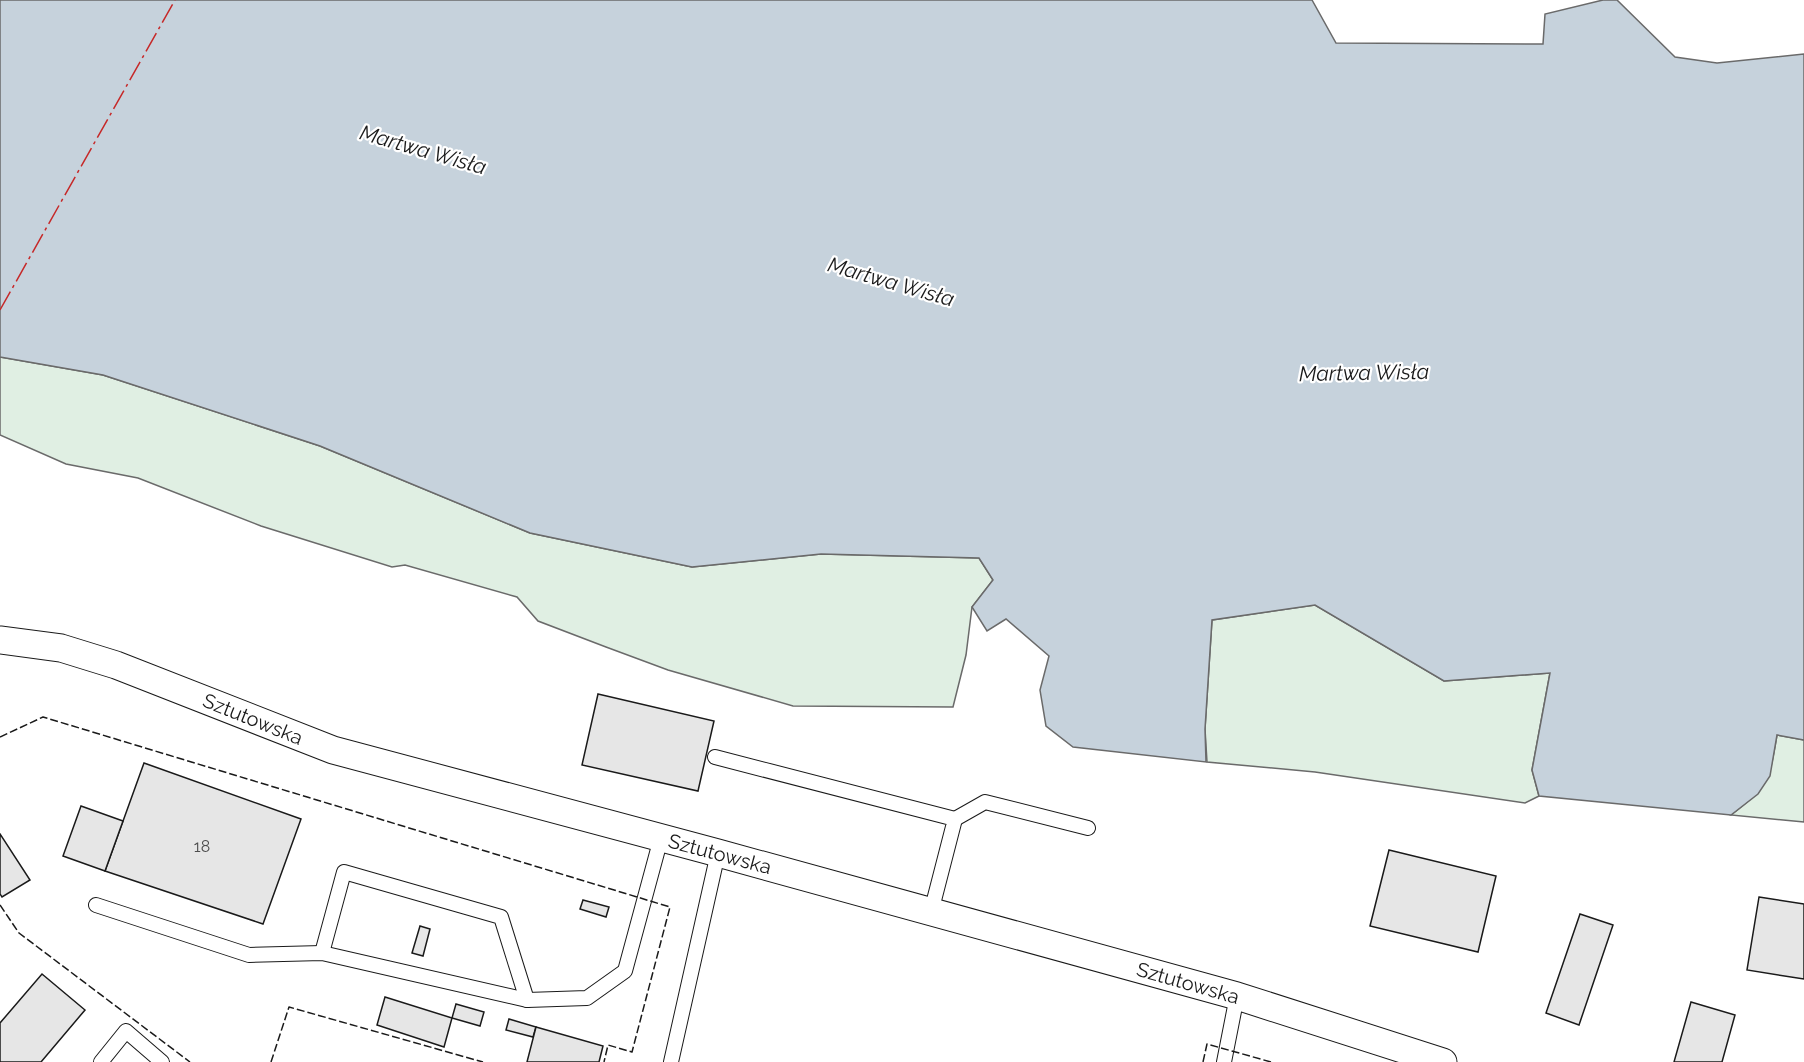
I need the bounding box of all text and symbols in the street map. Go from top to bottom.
water label: Martwa Wisła [357,120,489,179]
water label: Martwa Wisła [825,252,957,311]
water label: Martwa Wisła [1299,359,1429,386]
street label: Sztutowska [199,688,307,750]
street label: Sztutowska [666,829,774,879]
house number: 18 [194,837,210,856]
street label: Sztutowska [1134,957,1242,1009]

